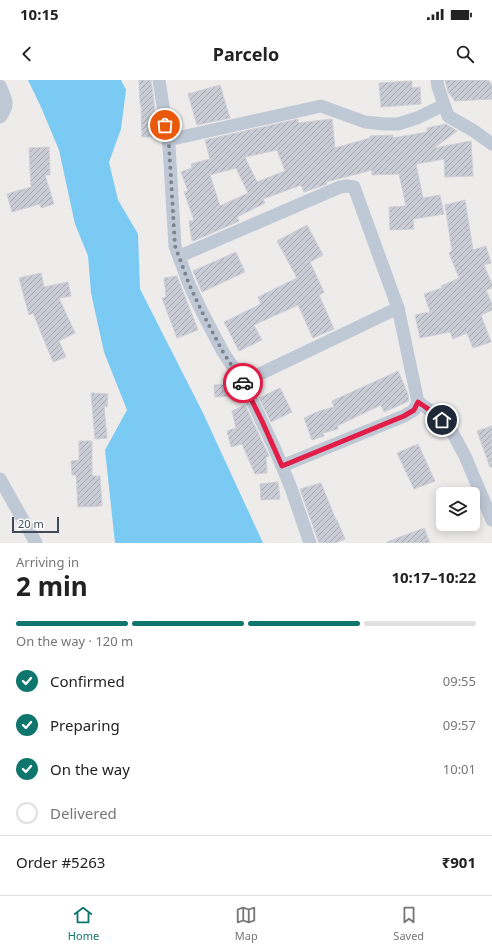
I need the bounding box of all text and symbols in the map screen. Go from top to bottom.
text: 10:15 [20,4,59,24]
text: Parcelo [213,42,279,66]
icon: back [16,43,38,65]
icon: search [454,43,476,65]
pin [148,108,182,142]
icon: bag [154,114,176,136]
courier [223,363,263,403]
icon: car [232,372,254,394]
pin [425,403,459,437]
icon: home [431,409,453,431]
map controls [436,487,480,531]
button: layers [436,487,480,531]
scale bar [12,515,59,534]
text: 20 m [18,516,44,531]
text: Arriving in [16,553,79,571]
text: 10:17–10:22 [391,567,476,587]
text: 2 min [16,568,88,604]
text: On the way · 120 m [16,632,133,650]
icon: check [16,670,38,692]
text: Confirmed [50,671,125,691]
text: 09:55 [443,672,476,690]
icon: check [16,714,38,736]
text: Preparing [50,715,120,735]
text: 09:57 [443,716,476,734]
icon: check [16,758,38,780]
text: On the way [50,759,130,779]
text: 10:01 [443,760,476,778]
text: Delivered [50,803,117,823]
text: Order #5263 [16,852,105,872]
text: ₹901 [442,852,476,872]
tab: Home [68,904,99,943]
tab: Map [235,904,258,943]
tab: Saved [393,904,424,943]

